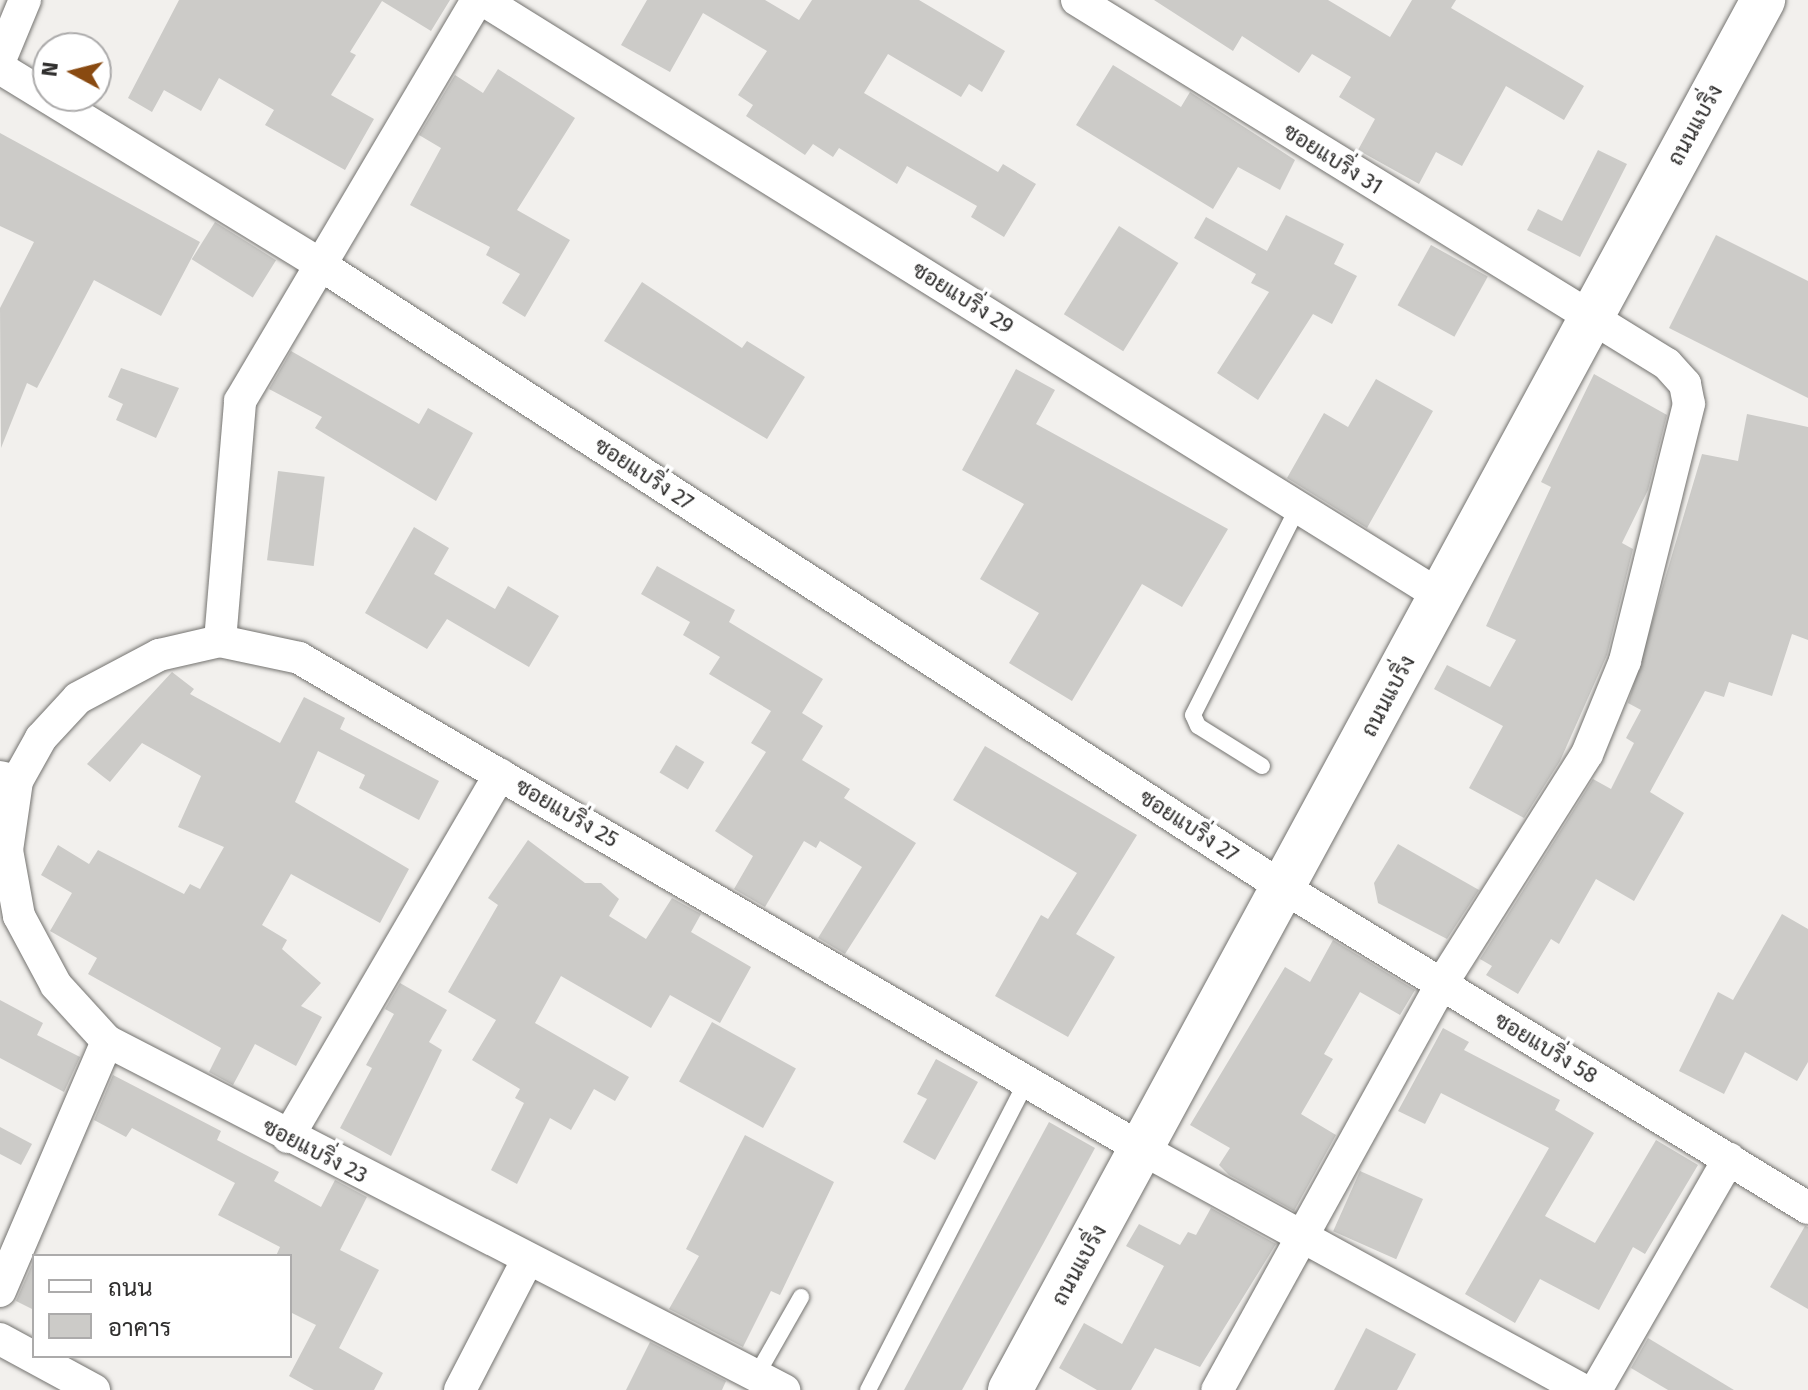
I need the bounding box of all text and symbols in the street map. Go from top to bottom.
north arrow [32,32,112,112]
text: N [35,60,64,78]
street label: ถนนแบริ่ง [1662,80,1728,170]
street label: ซอยแบริ่ง 31 [1278,118,1388,200]
street label: ซอยแบริ่ง 29 [907,256,1019,340]
street label: ซอยแบริ่ง 27 [589,432,699,516]
street label: ถนนแบริ่ง [1356,651,1420,741]
street label: ซอยแบริ่ง 25 [511,773,623,853]
street label: ซอยแบริ่ง 27 [1134,784,1244,868]
street label: ซอยแบริ่ง 58 [1490,1007,1602,1089]
street label: ซอยแบริ่ง 23 [258,1113,372,1189]
street label: ถนนแบริ่ง [1046,1220,1112,1310]
legend [32,1254,292,1358]
text: ถนน [108,1274,153,1302]
text: อาคาร [108,1314,171,1342]

